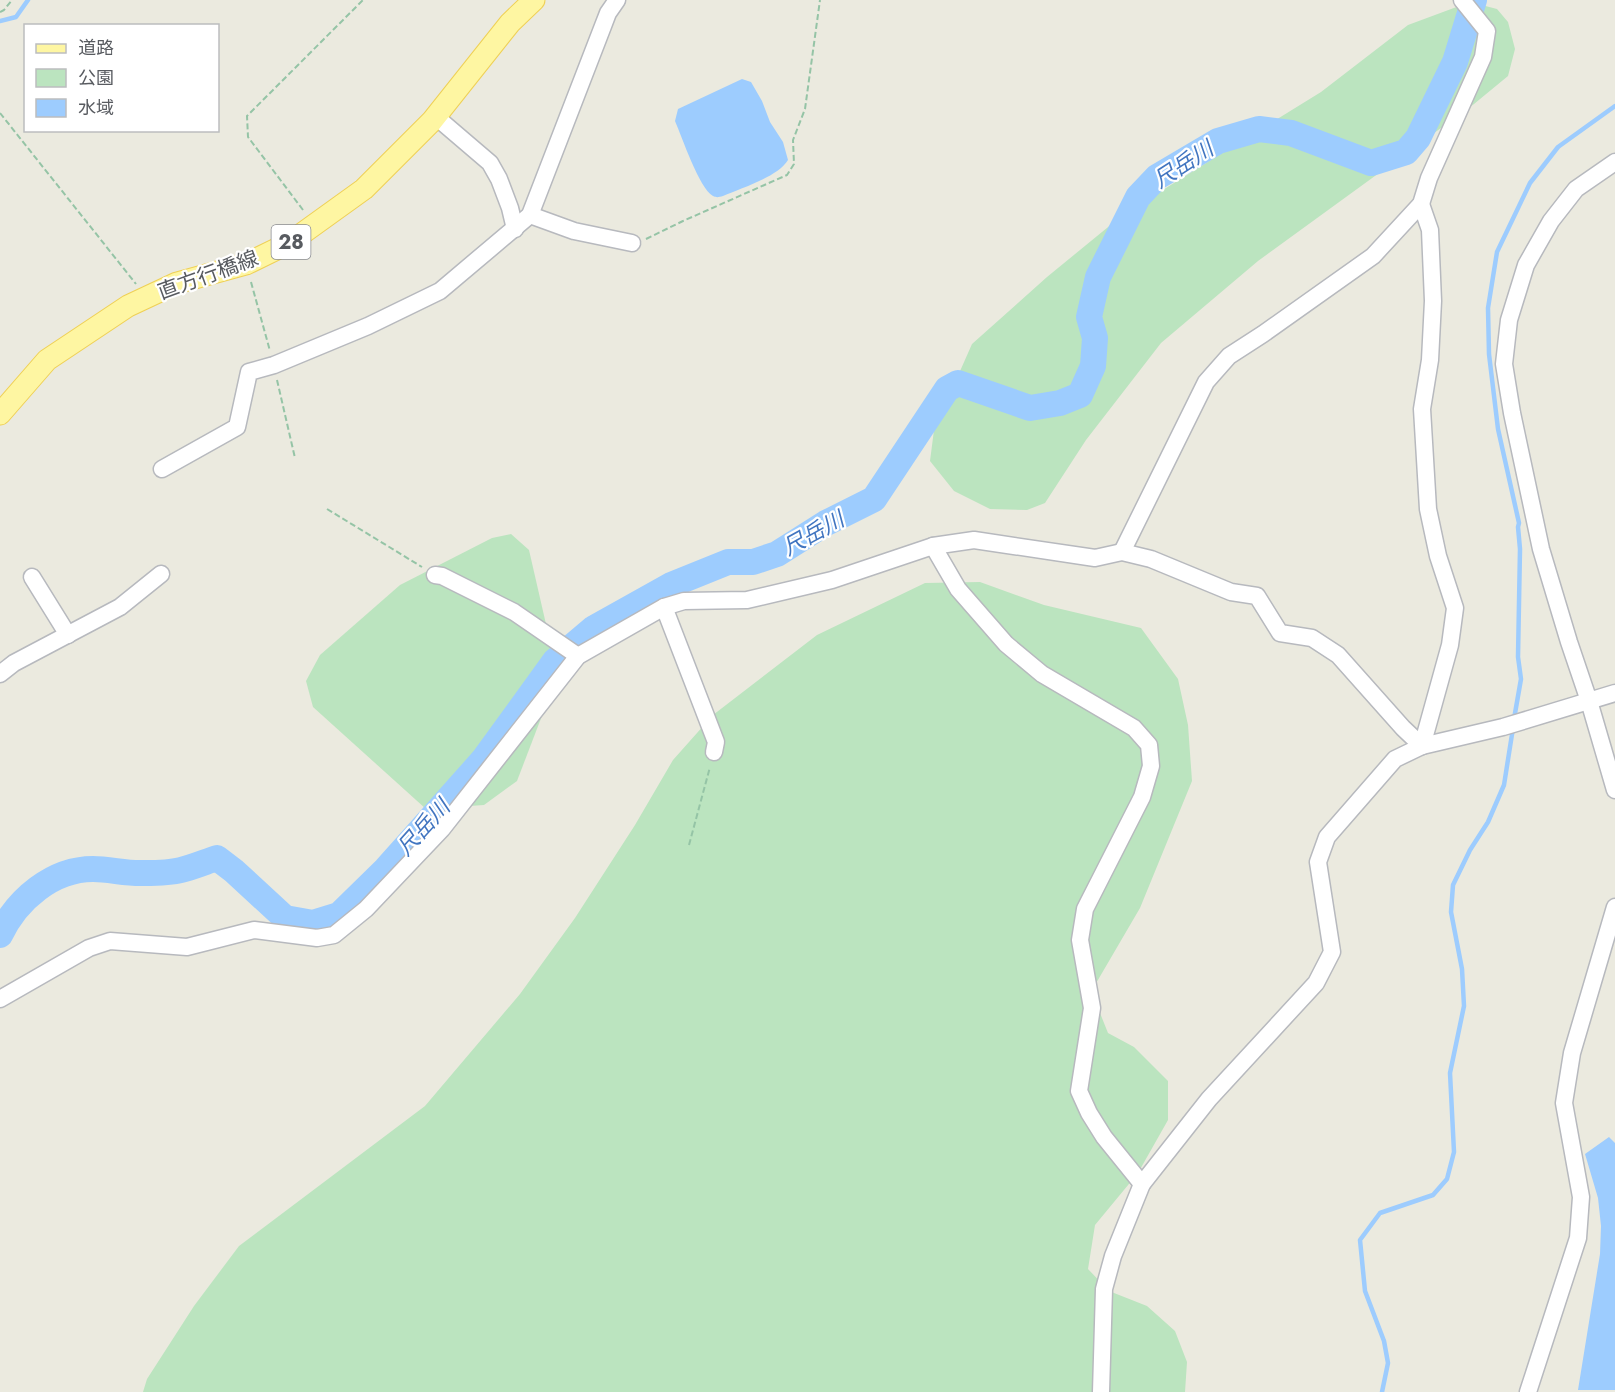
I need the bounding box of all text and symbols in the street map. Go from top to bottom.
legend [24,24,219,132]
text: 道路 [78,35,114,61]
text: 公園 [78,65,114,91]
text: 水域 [78,95,114,121]
water label: 尺岳川 [1147,132,1221,195]
road number: 28 [272,225,310,259]
street label: 直方行橋線 [154,243,262,307]
water label: 尺岳川 [776,502,851,563]
water label: 尺岳川 [389,790,458,862]

